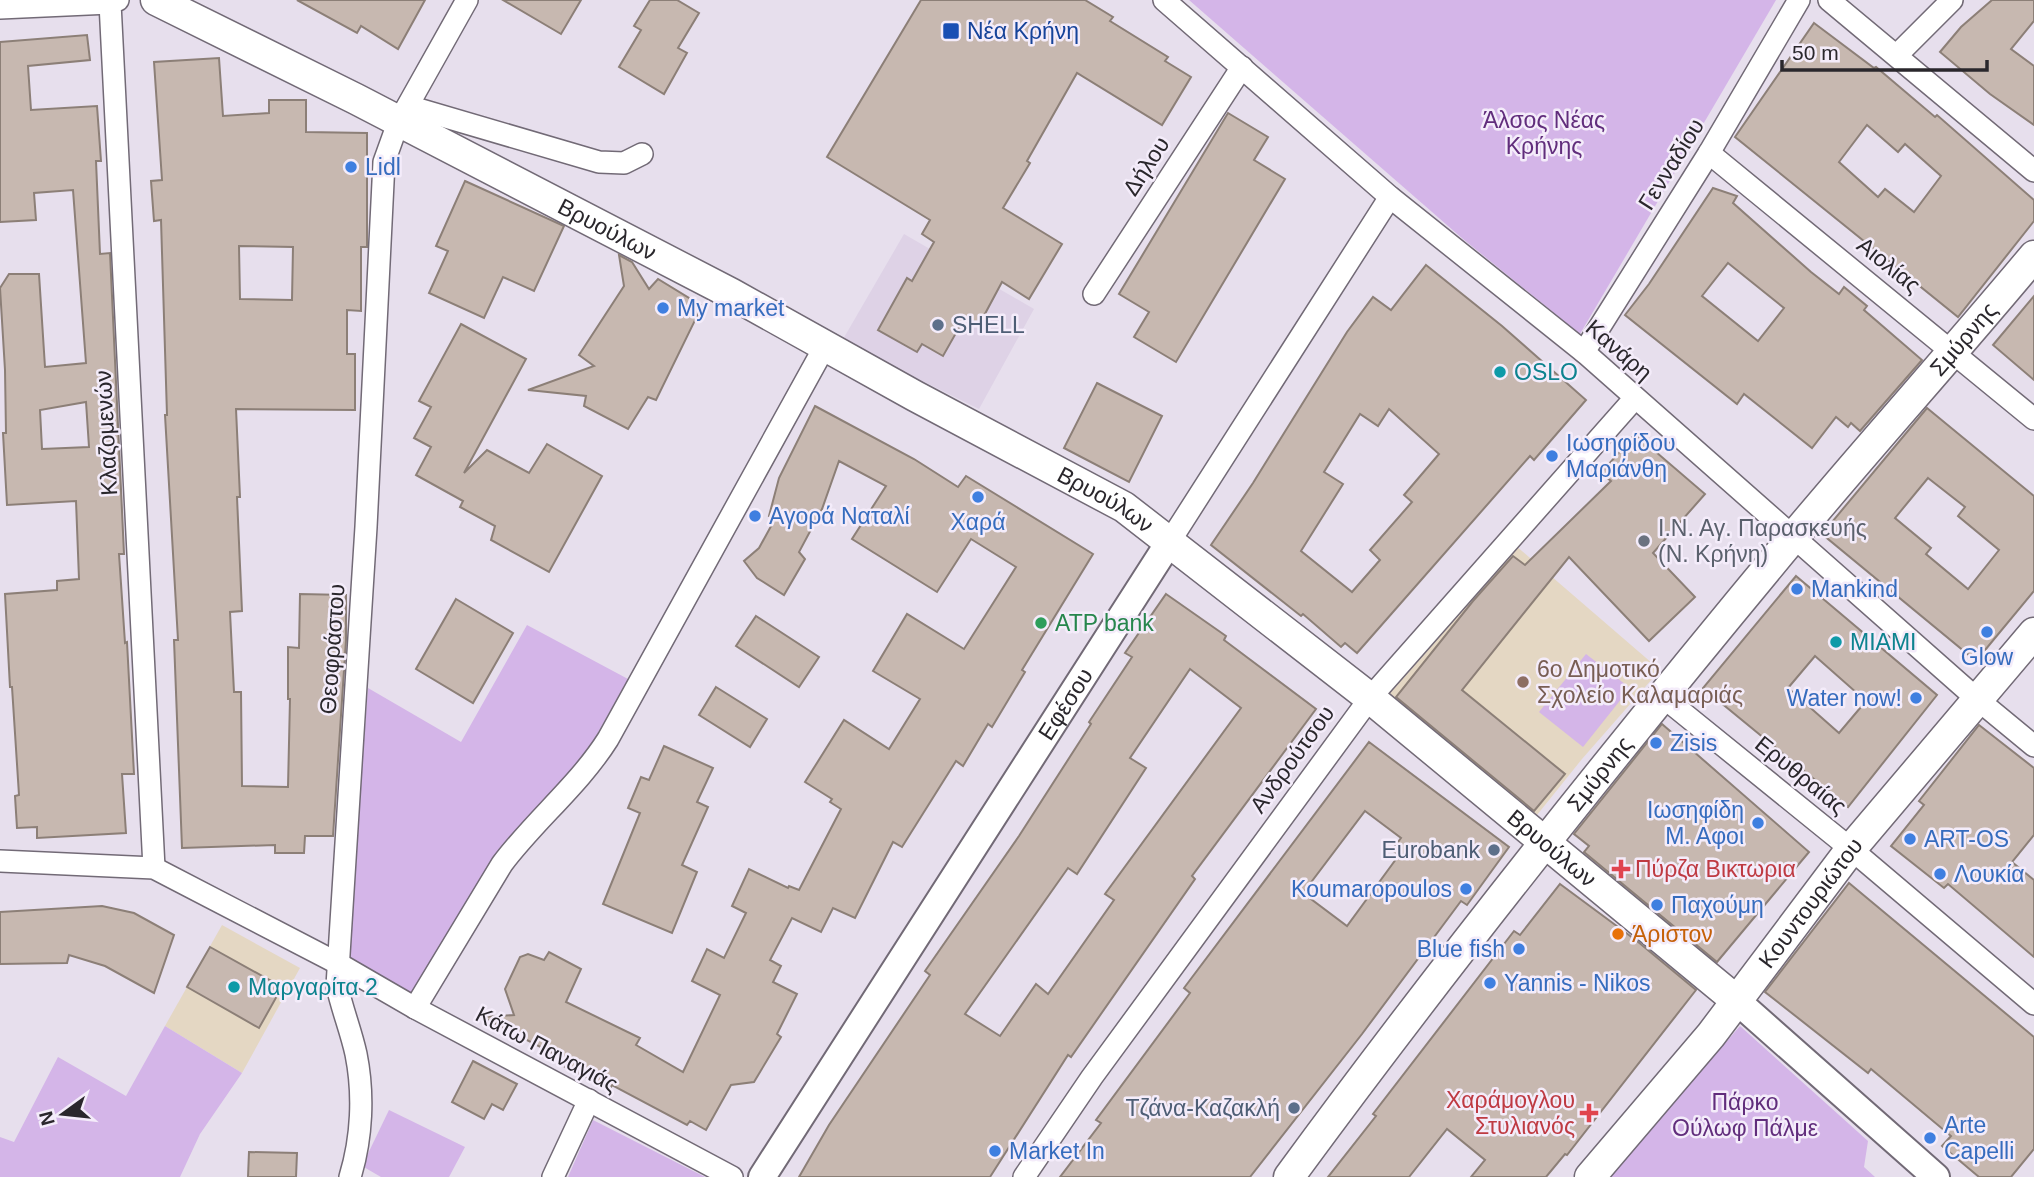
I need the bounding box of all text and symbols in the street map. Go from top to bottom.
place label: Νέα Κρήνη [967,18,1079,44]
marker: Νέα Κρήνη [941,21,961,41]
scale bar [1782,28,1987,72]
text: 50 m [1792,41,1839,64]
park label: Άλσος Νέας Κρήνης [1483,107,1605,159]
street label: Γενναδίου [1633,114,1709,214]
street label: Δήλου [1117,132,1175,200]
place label: Lidl [365,154,401,180]
marker: Lidl [343,159,359,175]
street label: Βρυούλων [554,193,661,265]
street label: Αιολίας [1852,232,1926,298]
place label: My market [677,295,785,321]
street label: Σμύρνης [1925,297,2002,381]
marker: My market [655,300,671,316]
place label: SHELL [952,312,1025,338]
street label: Κανάρη [1581,314,1657,386]
marker: SHELL [930,317,946,333]
place label: OSLO [1514,359,1578,385]
marker: OSLO [1492,364,1508,380]
street label: Κλαζομενών [90,370,122,496]
place label: Ιωσηφίδου Μαριάνθη [1566,430,1676,482]
marker: Ιωσηφίδου Μαριάνθη [1544,448,1560,464]
street label: Βρυούλων [1053,461,1159,538]
marker: Χαρά [970,489,986,505]
place label: Αγορά Ναταλί [769,503,910,529]
marker: Αγορά Ναταλί [747,508,763,524]
place label: Χαρά [950,509,1006,535]
place label: Ι.Ν. Αγ. Παρασκευής (Ν. Κρήνη) [1658,515,1867,567]
marker: Ι.Ν. Αγ. Παρασκευής (Ν. Κρήνη) [1636,533,1652,549]
place label: Mankind [1811,576,1898,602]
marker: Mankind [1789,581,1805,597]
street label: Θεοφράστου [314,583,350,715]
place label: ATP bank [1055,610,1154,636]
marker: ATP bank [1033,615,1049,631]
marker: Glow [1979,624,1995,640]
place label: MIAMI [1850,629,1916,655]
marker: MIAMI [1828,634,1844,650]
place label: Glow [1961,644,2014,670]
place label: 6ο Δημοτικό Σχολείο Καλαμαριάς [1537,656,1743,708]
street label: Εφέσου [1033,663,1098,745]
marker: 6ο Δημοτικό Σχολείο Καλαμαριάς [1515,674,1531,690]
place label: Water now! [1787,685,1902,711]
marker: Water now! [1908,690,1924,706]
street label: Ανδρούτσου [1244,700,1340,818]
place label: Zisis [1670,730,1717,756]
street label: Ερυθραίας [1750,730,1852,820]
street label: Σμύρνης [1562,731,1637,816]
marker: Zisis [1648,735,1664,751]
place label: Ιωσηφίδη Μ. Αφοι [1647,797,1744,849]
street label: Βρυούλων [1502,804,1601,892]
marker: Ιωσηφίδη Μ. Αφοι [1750,815,1766,831]
place label: ART-OS [1924,826,2009,852]
marker: ART-OS [1902,831,1918,847]
street label: Κουντουριώτου [1753,832,1868,973]
place label: Eurobank [1382,837,1480,863]
marker: Eurobank [1486,842,1502,858]
place label: Πύρζα Βικτωρια [1635,856,1796,882]
marker: Πύρζα Βικτωρια [1613,861,1629,877]
place label: Λουκία [1954,861,2025,887]
marker: Λουκία [1932,866,1948,882]
place label: Koumaropoulos [1291,876,1452,902]
marker: Koumaropoulos [1458,881,1474,897]
place label: Παχούμη [1671,892,1764,918]
marker: Παχούμη [1649,897,1665,913]
place label: Άριστον [1632,921,1713,947]
marker: Άριστον [1610,926,1626,942]
place label: Blue fish [1417,936,1505,962]
marker: Blue fish [1511,941,1527,957]
place label: Yannis - Nikos [1504,970,1651,996]
place label: Μαργαρίτα 2 [248,974,378,1000]
marker: Yannis - Nikos [1482,975,1498,991]
marker: Μαργαρίτα 2 [226,979,242,995]
street label: Κάτω Παναγιάς [472,1001,622,1097]
north arrow [28,1079,98,1149]
place label: Χαράμογλου Στυλιανός [1446,1087,1575,1139]
park label: Πάρκο Ούλωφ Πάλμε [1672,1089,1818,1141]
place label: Τζάνα-Καζακλή [1126,1095,1280,1121]
marker: Τζάνα-Καζακλή [1286,1100,1302,1116]
marker: Χαράμογλου Στυλιανός [1581,1105,1597,1121]
text: N [35,1109,59,1128]
place label: Arte Capelli [1944,1112,2014,1164]
marker: Arte Capelli [1922,1130,1938,1146]
place label: Market In [1009,1138,1105,1164]
marker: Market In [987,1143,1003,1159]

